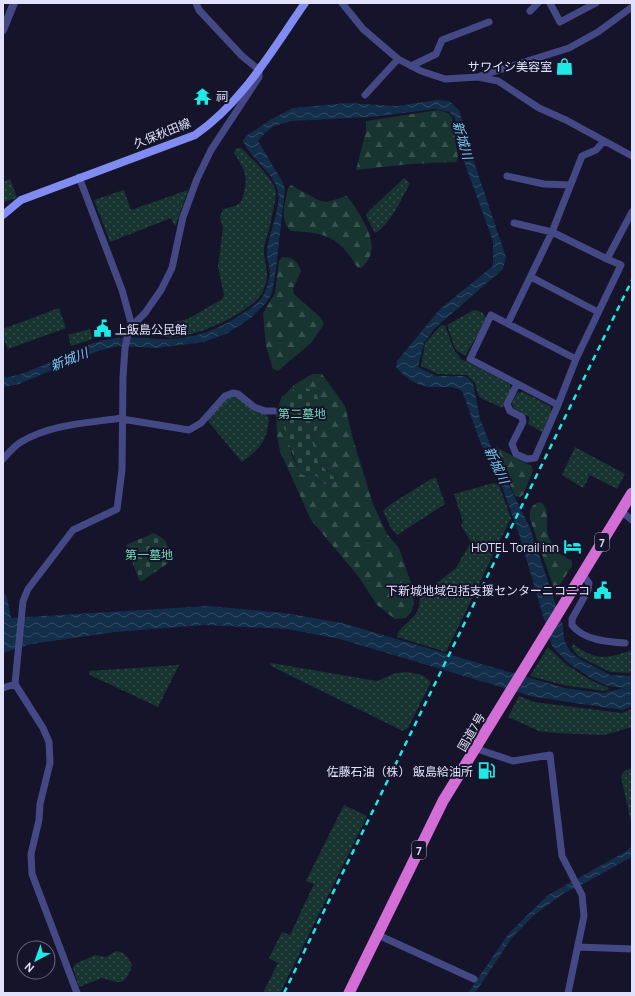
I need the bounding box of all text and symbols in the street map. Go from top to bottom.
shop icon: サワイシ美容室 [555,56,575,76]
place label: サワイシ美容室 [468,58,552,75]
temple icon: 祠 [193,86,213,106]
place label: 祠 [216,88,228,105]
street label: 久保秋田線 [131,114,193,152]
water label: 新城川 [449,119,478,163]
public building icon: 上飯島公民館 [92,319,112,339]
place label: 上飯島公民館 [115,321,187,338]
water label: 新城川 [48,343,92,375]
park label: 第二墓地 [278,405,326,422]
water label: 新城川 [481,444,514,488]
road number: 7 [595,533,609,551]
hotel icon: HOTEL Torail inn [562,537,582,557]
place label: HOTEL Torail inn [471,539,559,556]
park label: 第一墓地 [125,546,173,563]
public building icon: 下新城地域包括支援センターニコニコ [593,580,613,600]
place label: 下新城地域包括支援センターニコニコ [386,582,590,599]
street label: 国道7号 [453,710,489,754]
fuel station icon: 佐藤石油（株） 飯島給油所 [476,761,496,781]
place label: 佐藤石油（株） 飯島給油所 [327,763,473,780]
road number: 7 [412,841,426,859]
north arrow [16,940,56,980]
text: N [21,960,37,976]

